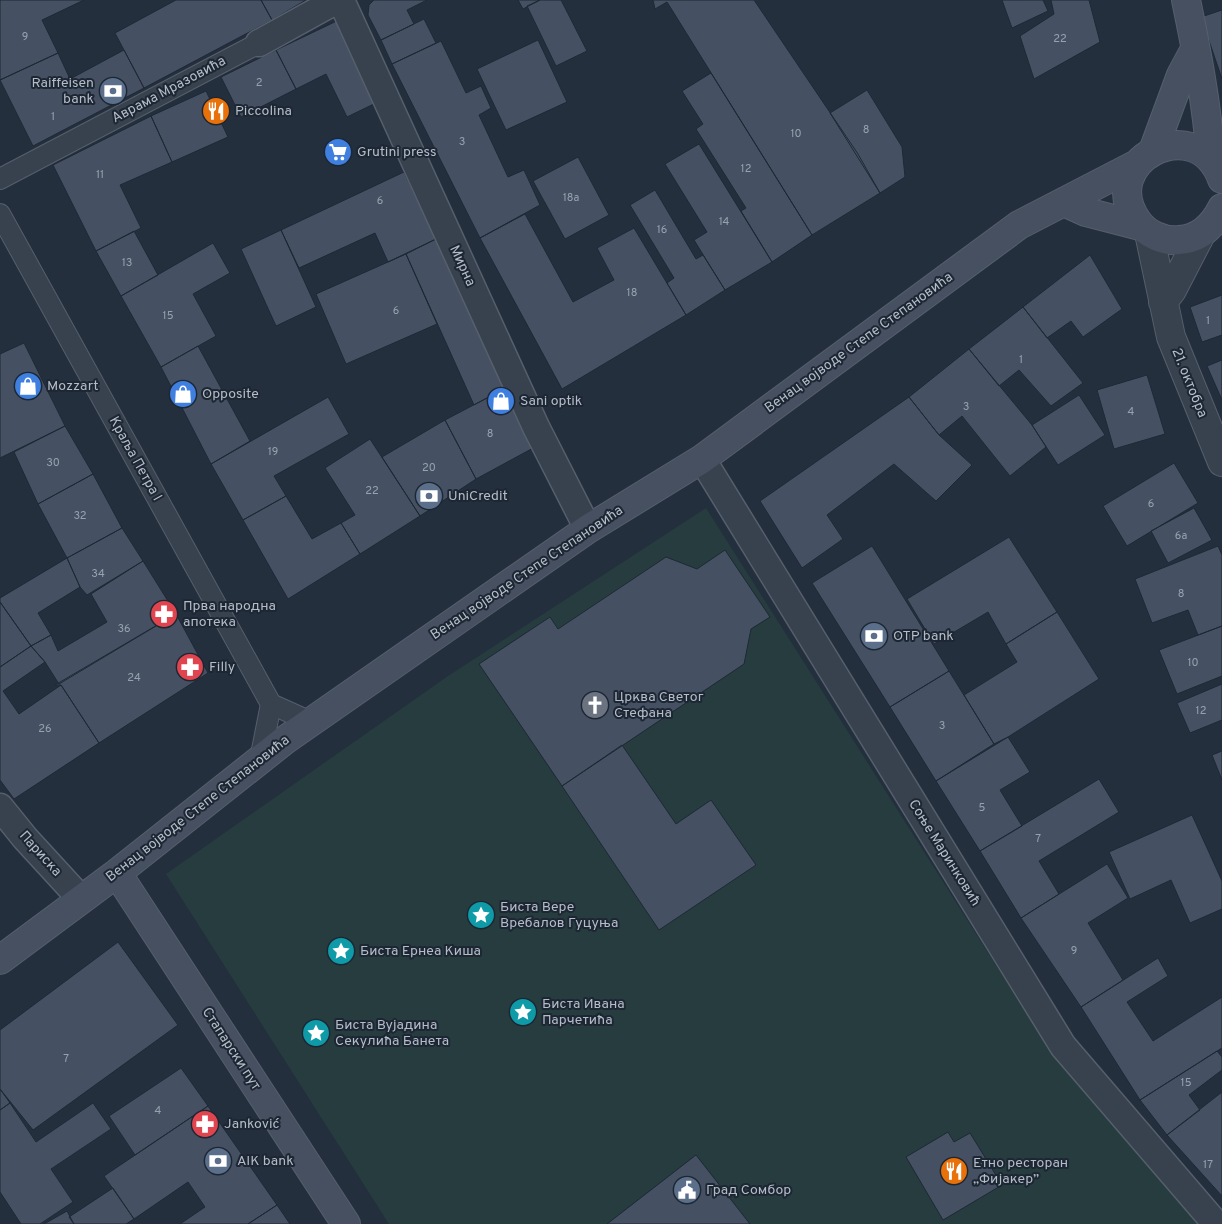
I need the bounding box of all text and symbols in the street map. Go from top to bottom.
house number: 9 [22,30,28,44]
house number: 22 [1053,32,1067,46]
street label: Аврама Мразовића [109,53,229,127]
place label: Raiffeisen bank [31,75,94,108]
bank icon: Raiffeisen bank [98,76,128,106]
house number: 2 [256,76,262,90]
restaurant icon: Piccolina [201,96,231,126]
place label: Piccolina [235,103,292,120]
house number: 1 [51,110,55,124]
house number: 8 [863,123,869,137]
house number: 10 [790,127,802,141]
house number: 3 [459,135,465,149]
supermarket icon: Grutini press [323,137,353,167]
place label: Grutini press [357,144,437,161]
house number: 12 [741,162,751,176]
house number: 11 [96,168,104,182]
house number: 18a [563,191,580,205]
house number: 6 [377,194,383,208]
house number: 14 [719,215,730,229]
house number: 16 [657,223,667,237]
street label: Мирна [445,243,479,289]
house number: 13 [122,256,132,270]
street label: Венац војводе Степе Степановића [762,269,956,417]
house number: 18 [627,286,637,300]
house number: 6 [393,304,399,318]
house number: 15 [163,309,174,323]
house number: 1 [1206,314,1210,328]
street label: 21. октобра [1167,346,1211,420]
house number: 1 [1019,353,1023,367]
shop icon: Mozzart [13,371,43,401]
place label: Mozzart [47,378,99,395]
shop icon: Opposite [168,379,198,409]
place label: Opposite [202,386,259,403]
shop icon: Sani optik [486,386,516,416]
place label: Sani optik [520,393,582,410]
house number: 3 [963,400,969,414]
house number: 4 [1128,405,1135,419]
street label: Краља Петра I [105,414,165,504]
house number: 8 [487,427,493,441]
house number: 19 [268,445,278,459]
house number: 30 [46,456,60,470]
house number: 20 [422,461,436,475]
bank icon: UniCredit [414,481,444,511]
house number: 22 [365,484,379,498]
place label: UniCredit [448,488,508,505]
house number: 6 [1148,497,1154,511]
street label: Венац војводе Степе Степановића [428,502,626,644]
house number: 32 [73,509,87,523]
house number: 6a [1175,529,1187,543]
house number: 34 [91,567,105,581]
house number: 8 [1178,587,1184,601]
place label: Прва народна апотека [183,598,276,631]
pharmacy icon: Прва народна апотека [149,599,179,629]
bank icon: OTP bank [859,621,889,651]
house number: 36 [117,622,131,636]
place label: OTP bank [893,628,954,645]
pharmacy icon: Filly [175,652,205,682]
house number: 10 [1187,656,1199,670]
place label: Filly [209,659,235,676]
house number: 24 [127,671,141,685]
place label: Црква Светог Стефана [614,689,704,722]
church icon: Црква Светог Стефана [580,690,610,720]
house number: 12 [1196,704,1206,718]
house number: 3 [939,719,945,733]
house number: 26 [38,722,52,736]
street label: Венац војводе Степе Степановића [103,732,293,886]
street label: Соње Маринковић [904,797,984,909]
house number: 5 [979,801,986,815]
street label: Париска [15,828,65,880]
house number: 7 [1035,832,1041,846]
place label: Биста Вере Вребалов Гуцуња [500,899,618,932]
place icon: Биста Вере Вребалов Гуцуња [466,900,496,930]
place icon: Биста Ернеа Киша [326,936,356,966]
place label: Биста Ернеа Киша [360,943,481,960]
house number: 9 [1071,944,1077,958]
place label: Биста Ивана Парчетића [542,996,625,1029]
place icon: Биста Ивана Парчетића [508,997,538,1027]
street label: Стапарски пут [198,1004,264,1094]
place label: Биста Вујадина Секулића Банета [335,1017,449,1050]
place icon: Биста Вујадина Секулића Банета [301,1018,331,1048]
house number: 7 [63,1052,69,1066]
house number: 15 [1181,1076,1192,1090]
house number: 4 [155,1104,162,1118]
pharmacy icon: Janković [190,1109,220,1139]
place label: Janković [224,1116,280,1133]
bank icon: AIK bank [203,1146,233,1176]
place label: AIK bank [237,1153,294,1170]
place label: Етно ресторан „Фијакер” [973,1155,1068,1188]
restaurant icon: Етно ресторан „Фијакер” [939,1156,969,1186]
house number: 17 [1203,1158,1213,1172]
public building icon: Град Сомбор [672,1175,702,1205]
place label: Град Сомбор [706,1182,791,1199]

